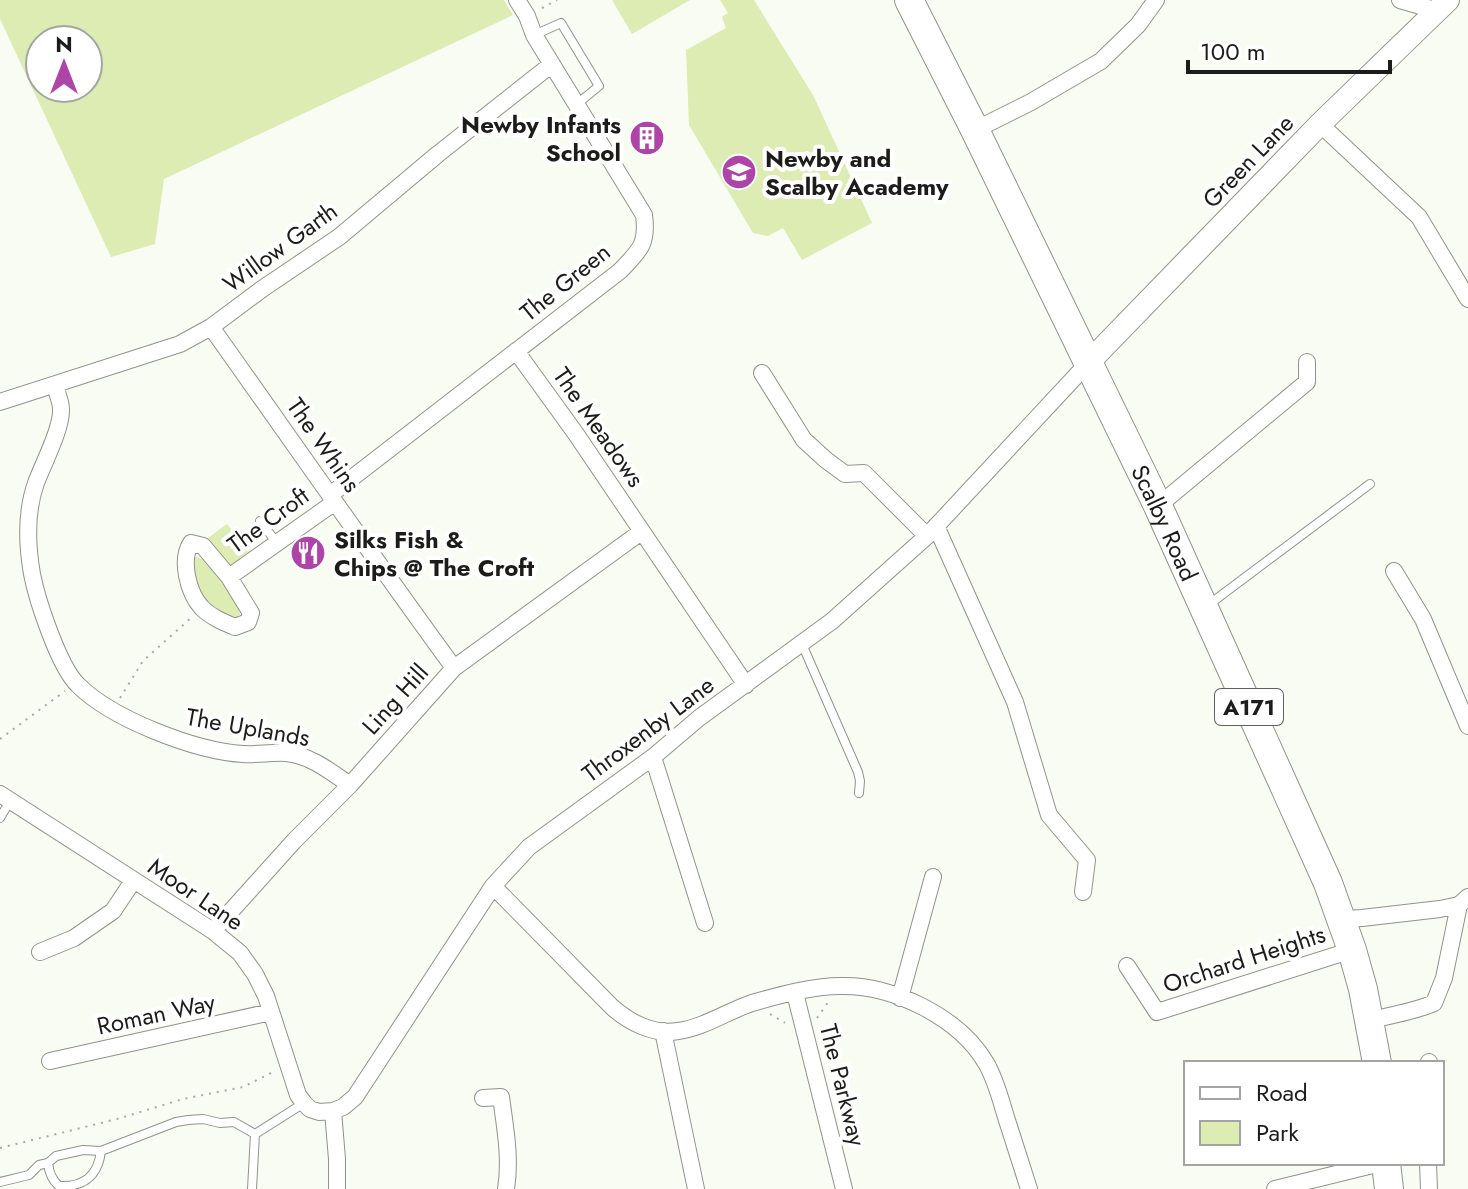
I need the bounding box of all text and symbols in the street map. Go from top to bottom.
north arrow [24,24,104,104]
scale bar [1188,24,1390,74]
text: N [55,28,73,60]
text: 100 m [1200,34,1266,69]
street label: Green Lane [1194,106,1302,216]
place label: Newby Infants School [461,107,621,170]
building icon: Newby Infants School [628,119,666,157]
place label: Newby and Scalby Academy [765,141,949,204]
school or university icon: Newby and Scalby Academy [720,153,758,191]
street label: Willow Garth [215,193,345,301]
street label: The Green [512,235,618,329]
street label: The Meadows [545,360,653,494]
street label: The Whins [279,391,369,499]
street label: Scalby Road [1123,459,1207,586]
street label: The Croft [220,478,316,562]
place label: Silks Fish & Chips @ The Croft [334,522,535,585]
restaurant icon: Silks Fish & Chips @ The Croft [289,534,327,572]
street label: Ling Hill [354,656,436,742]
street label: Throxenby Lane [575,668,721,790]
road number: A171 [1215,689,1283,725]
street label: The Uplands [183,699,313,755]
street label: Moor Lane [141,849,251,939]
street label: Orchard Heights [1158,916,1330,1002]
street label: Roman Way [94,984,219,1044]
street label: The Parkway [811,1020,875,1150]
legend [1184,1061,1444,1165]
text: Road [1256,1075,1308,1110]
text: Park [1256,1115,1299,1150]

